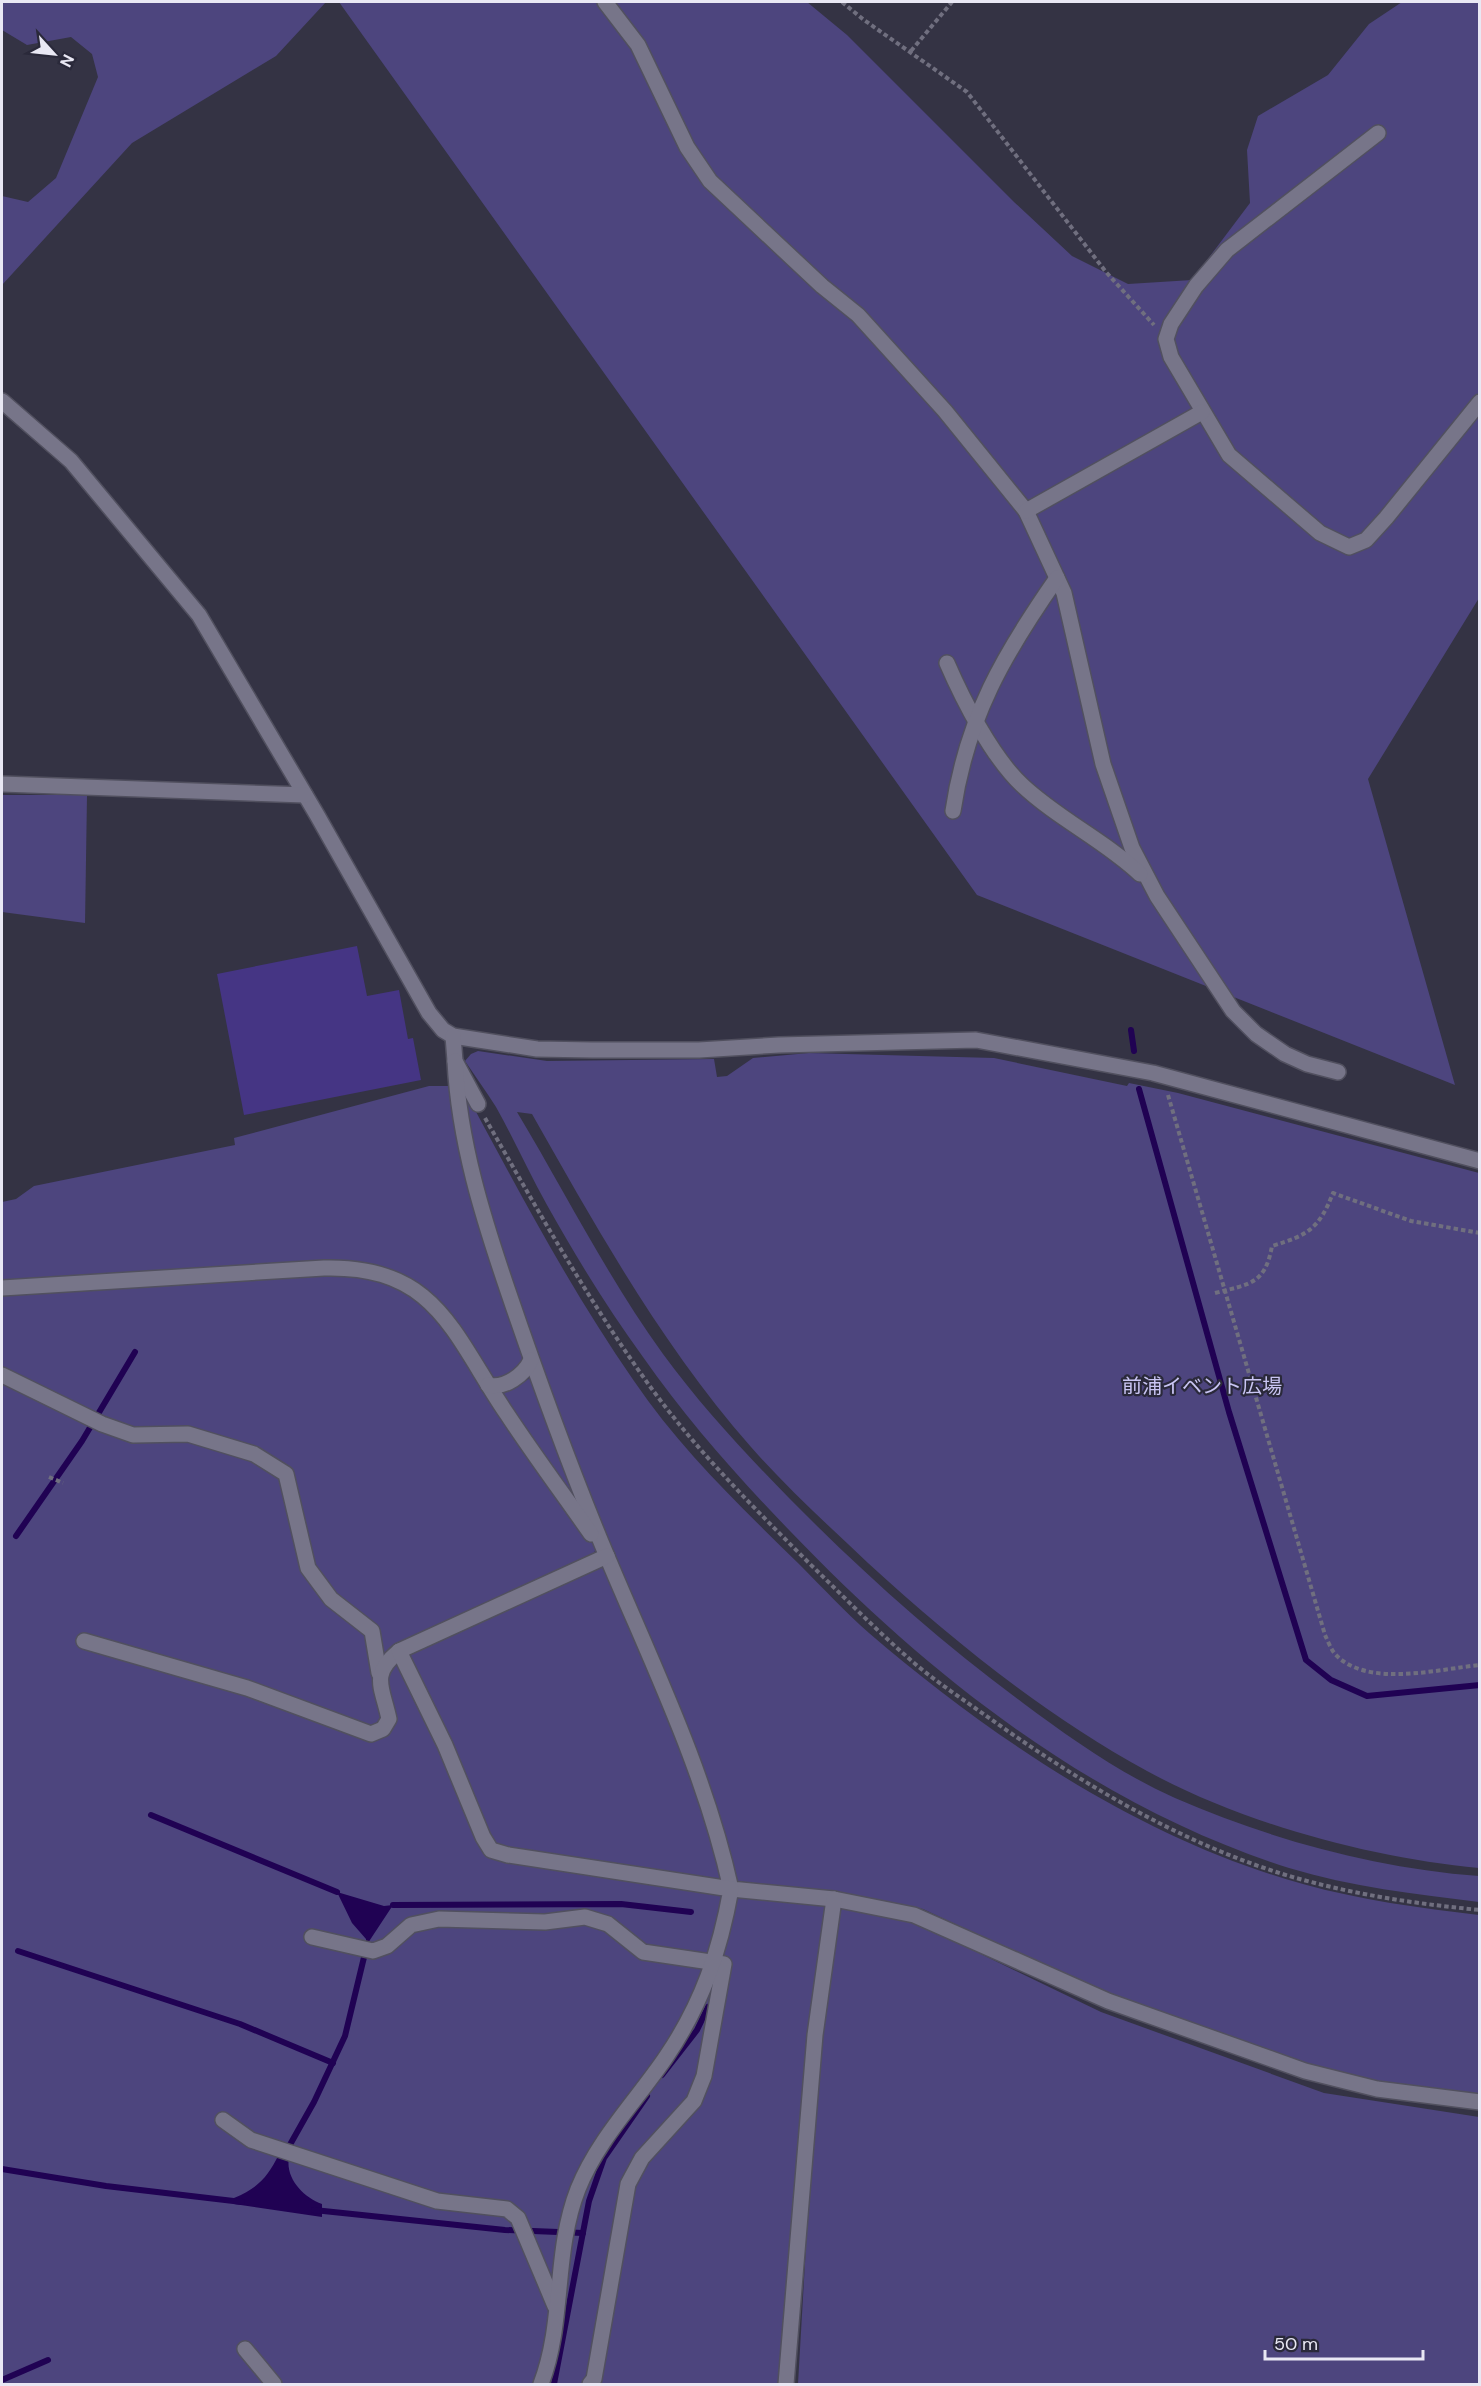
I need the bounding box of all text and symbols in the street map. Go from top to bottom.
north arrow [24,24,84,84]
text: N [55,51,79,71]
park label: 前浦イベント広場 [1122,1373,1282,1399]
scale bar [1265,2323,1422,2361]
text: 50 m [1274,2332,1318,2356]

